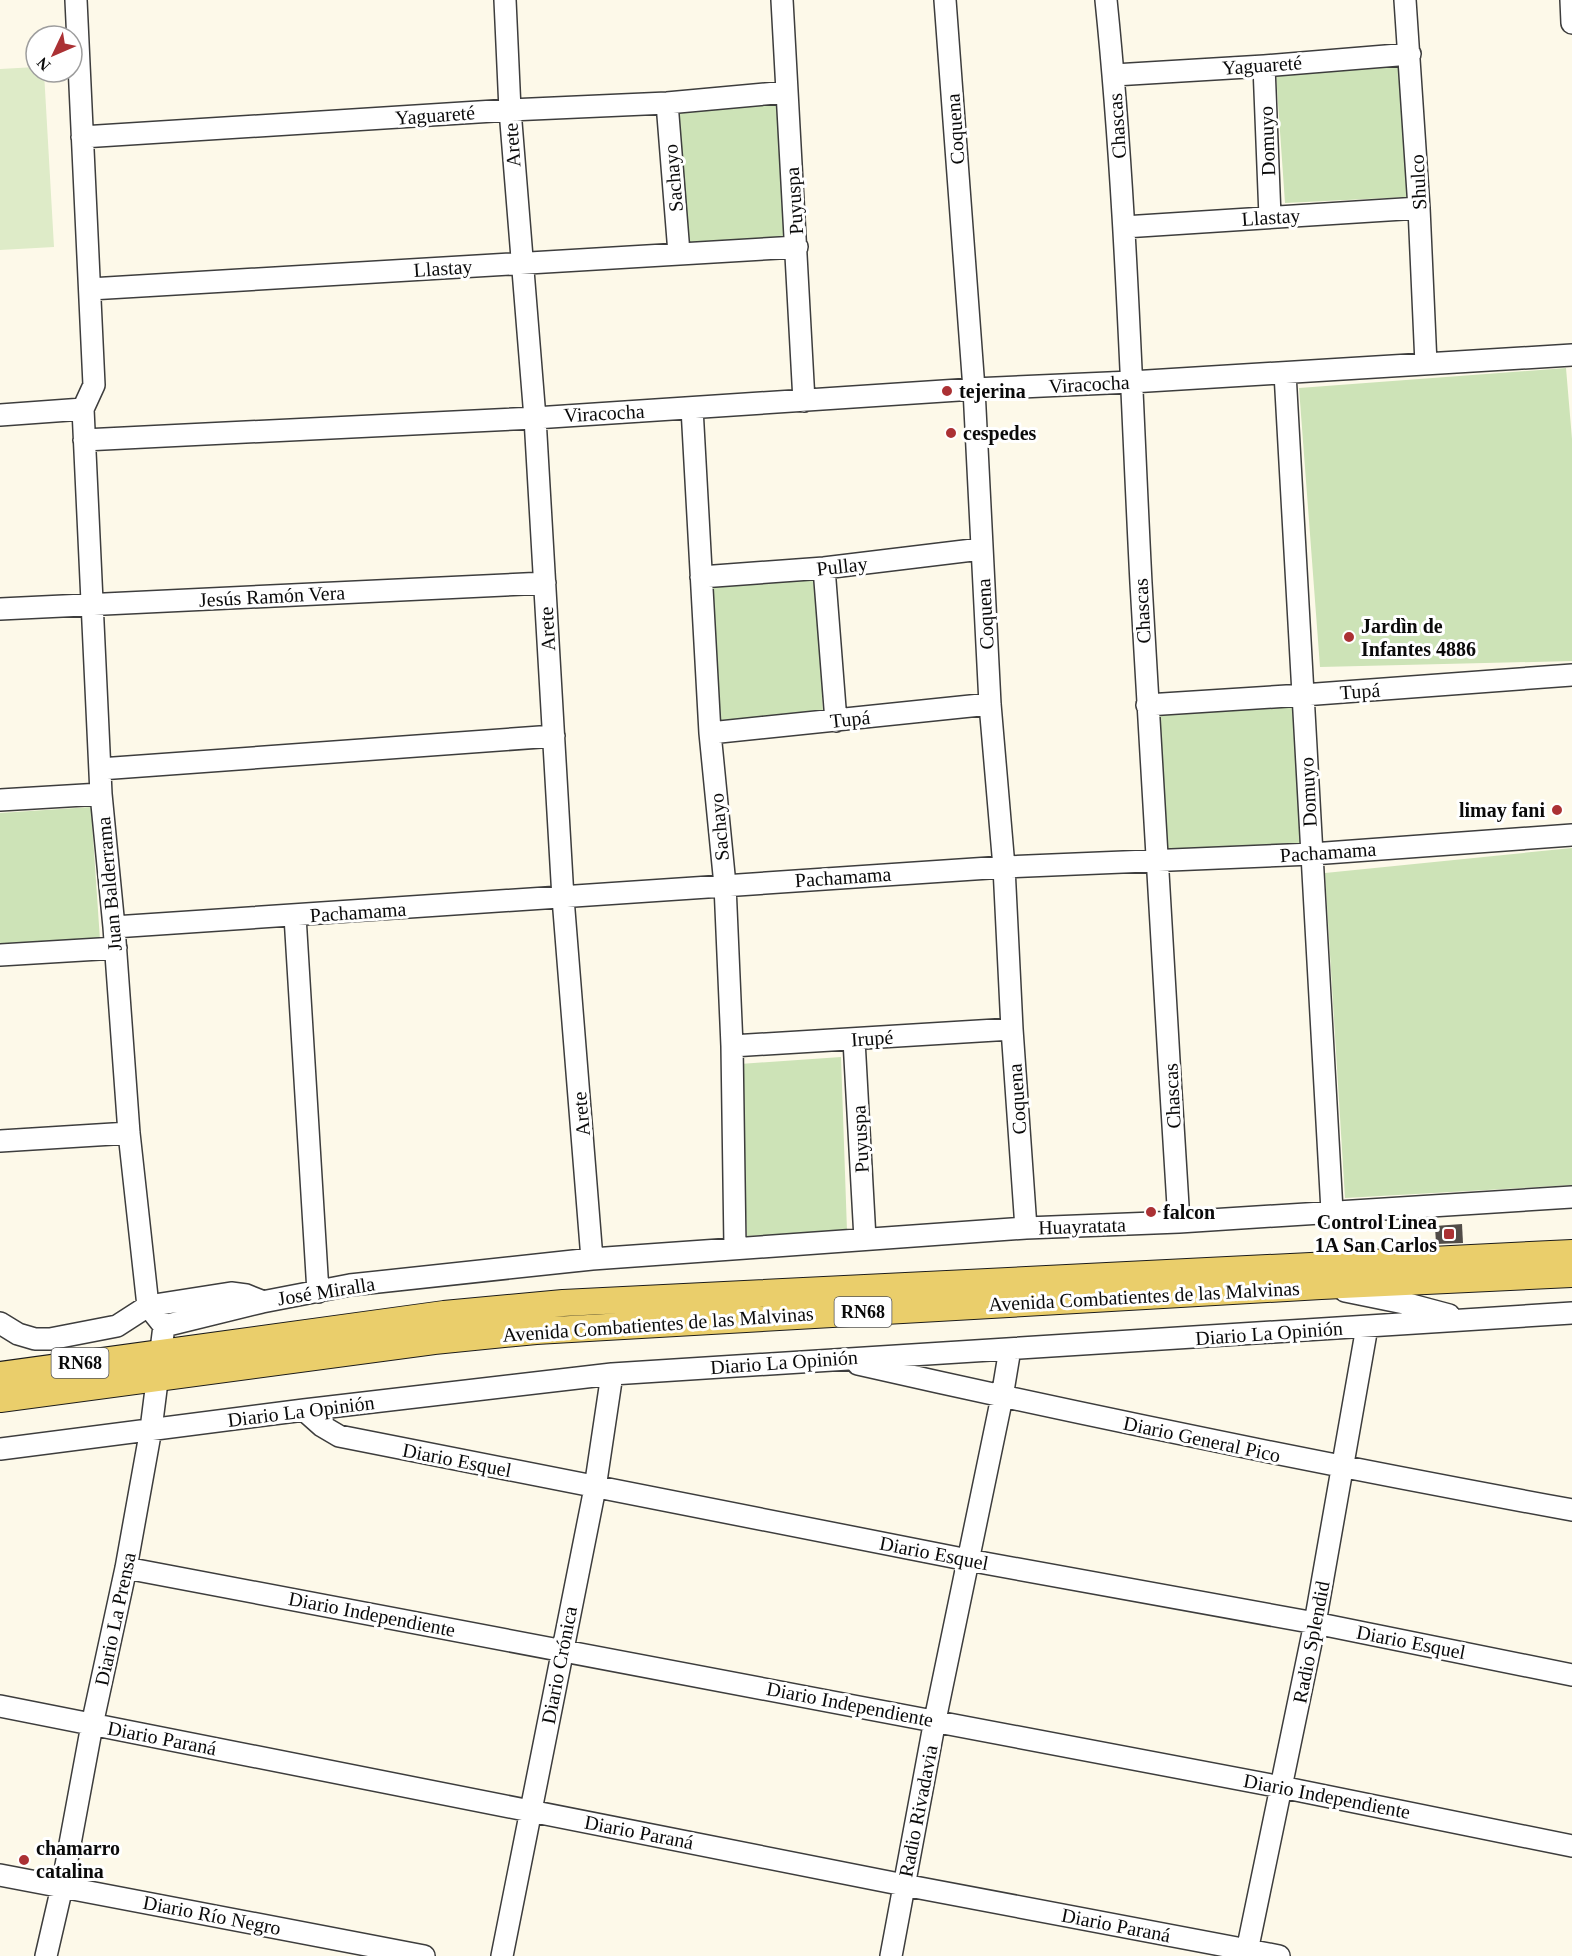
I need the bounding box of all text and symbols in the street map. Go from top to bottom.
north arrow [24,24,84,84]
street label: Yaguareté [1221,51,1303,80]
text: N [33,54,54,74]
street label: Chascas [1104,92,1130,159]
street label: Coquena [942,93,969,165]
street label: Yaguareté [394,101,476,130]
street label: Domuyo [1255,106,1280,176]
street label: Arete [499,122,525,168]
street label: Sachayo [659,143,688,213]
street label: Shulco [1406,154,1430,210]
street label: Puyuspa [781,166,808,236]
street label: Llastay [1241,204,1301,231]
street label: Llastay [413,255,473,282]
street label: Viracocha [1048,371,1130,397]
place label: tejerina [959,380,1026,403]
marker: tejerina [940,384,954,398]
street label: Viracocha [563,400,645,426]
place label: cespedes [963,422,1037,445]
marker: cespedes [944,426,958,440]
street label: Pullay [815,552,869,581]
street label: Chascas [1129,577,1155,644]
street label: Coquena [972,578,999,650]
street label: Jesús Ramón Vera [198,581,346,611]
street label: Arete [535,606,559,652]
place label: Jardìn de Infantes 4886 [1361,615,1476,660]
marker: Jardìn de Infantes 4886 [1342,630,1356,644]
street label: Tupá [1339,679,1381,704]
street label: Tupá [829,706,871,733]
street label: Domuyo [1295,756,1322,828]
street label: Sachayo [705,792,734,862]
place label: limay fani [1459,799,1545,822]
marker: limay fani [1550,803,1564,817]
street label: Juan Balderrama [92,816,126,952]
street label: Pachamama [1279,838,1377,866]
street label: Pachamama [794,863,892,891]
street label: Pachamama [309,898,407,926]
street label: Irupé [850,1026,894,1051]
street label: Chascas [1159,1062,1185,1129]
street label: Coquena [1004,1063,1031,1135]
street label: Arete [568,1091,594,1137]
street label: Puyuspa [847,1104,874,1173]
place label: falcon [1163,1201,1215,1223]
marker: falcon [1144,1205,1158,1219]
place label: Control Linea 1A San Carlos [1315,1211,1437,1256]
street label: Huayratata [1038,1213,1126,1240]
marker: Control Linea 1A San Carlos [1442,1227,1456,1241]
street label: José Miralla [276,1272,376,1310]
street label: Avenida Combatientes de las Malvinas [988,1277,1300,1315]
road number: RN68 [834,1297,892,1327]
street label: Avenida Combatientes de las Malvinas [502,1302,814,1346]
street label: Diario La Opinión [1195,1317,1344,1350]
street label: Diario La Opinión [710,1346,859,1379]
road number: RN68 [52,1348,109,1378]
street label: Diario La Opinión [226,1391,376,1432]
street label: Diario General Pico [1121,1412,1283,1466]
street label: Diario Esquel [400,1439,514,1482]
street label: Diario Esquel [877,1532,991,1575]
street label: Diario La Prensa [90,1550,140,1688]
street label: Radio Splendid [1288,1579,1335,1705]
street label: Diario Independiente [287,1587,457,1642]
street label: Diario Crónica [537,1604,581,1726]
street label: Diario Esquel [1354,1621,1468,1664]
street label: Diario Independiente [765,1677,935,1732]
street label: Diario Paraná [106,1717,218,1759]
street label: Radio Rivadavia [894,1743,942,1879]
street label: Diario Independiente [1242,1769,1412,1824]
street label: Diario Paraná [583,1811,695,1853]
place label: chamarro catalina [36,1837,120,1882]
marker: chamarro catalina [17,1853,31,1867]
street label: Diario Río Negro [141,1891,283,1940]
street label: Diario Paraná [1060,1904,1172,1946]

